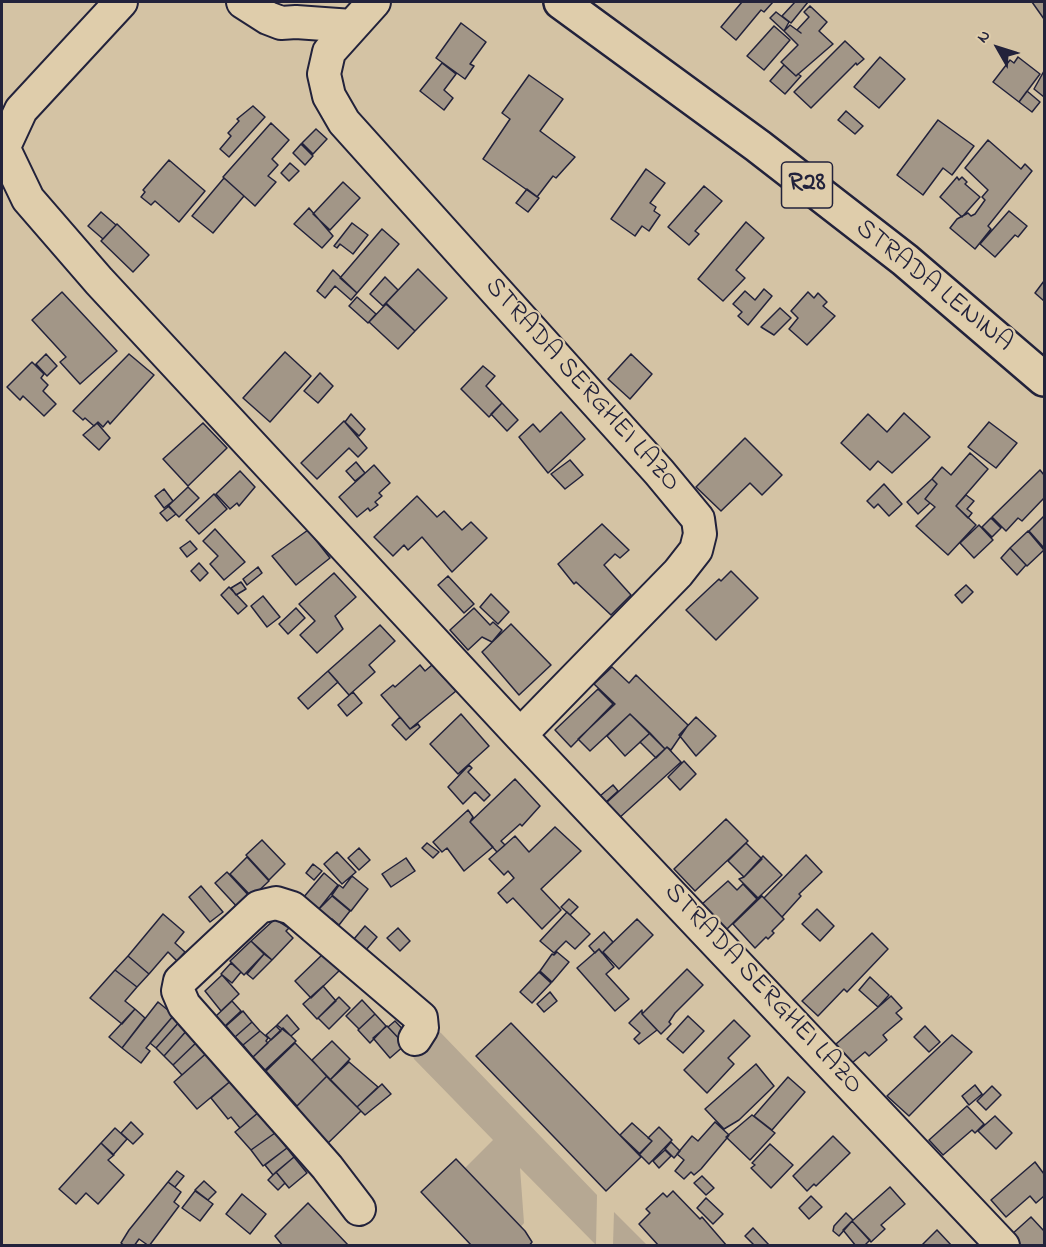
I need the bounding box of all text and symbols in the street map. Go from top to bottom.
north arrow [968,18,1028,78]
text: N [971,25,997,48]
road number: R28 [782,162,832,208]
street label: STRADA LENINA [848,214,1018,360]
street label: STRADA SERGHEI LAZO [476,272,686,500]
street label: STRADA SERGHEI LAZO [656,878,868,1102]

